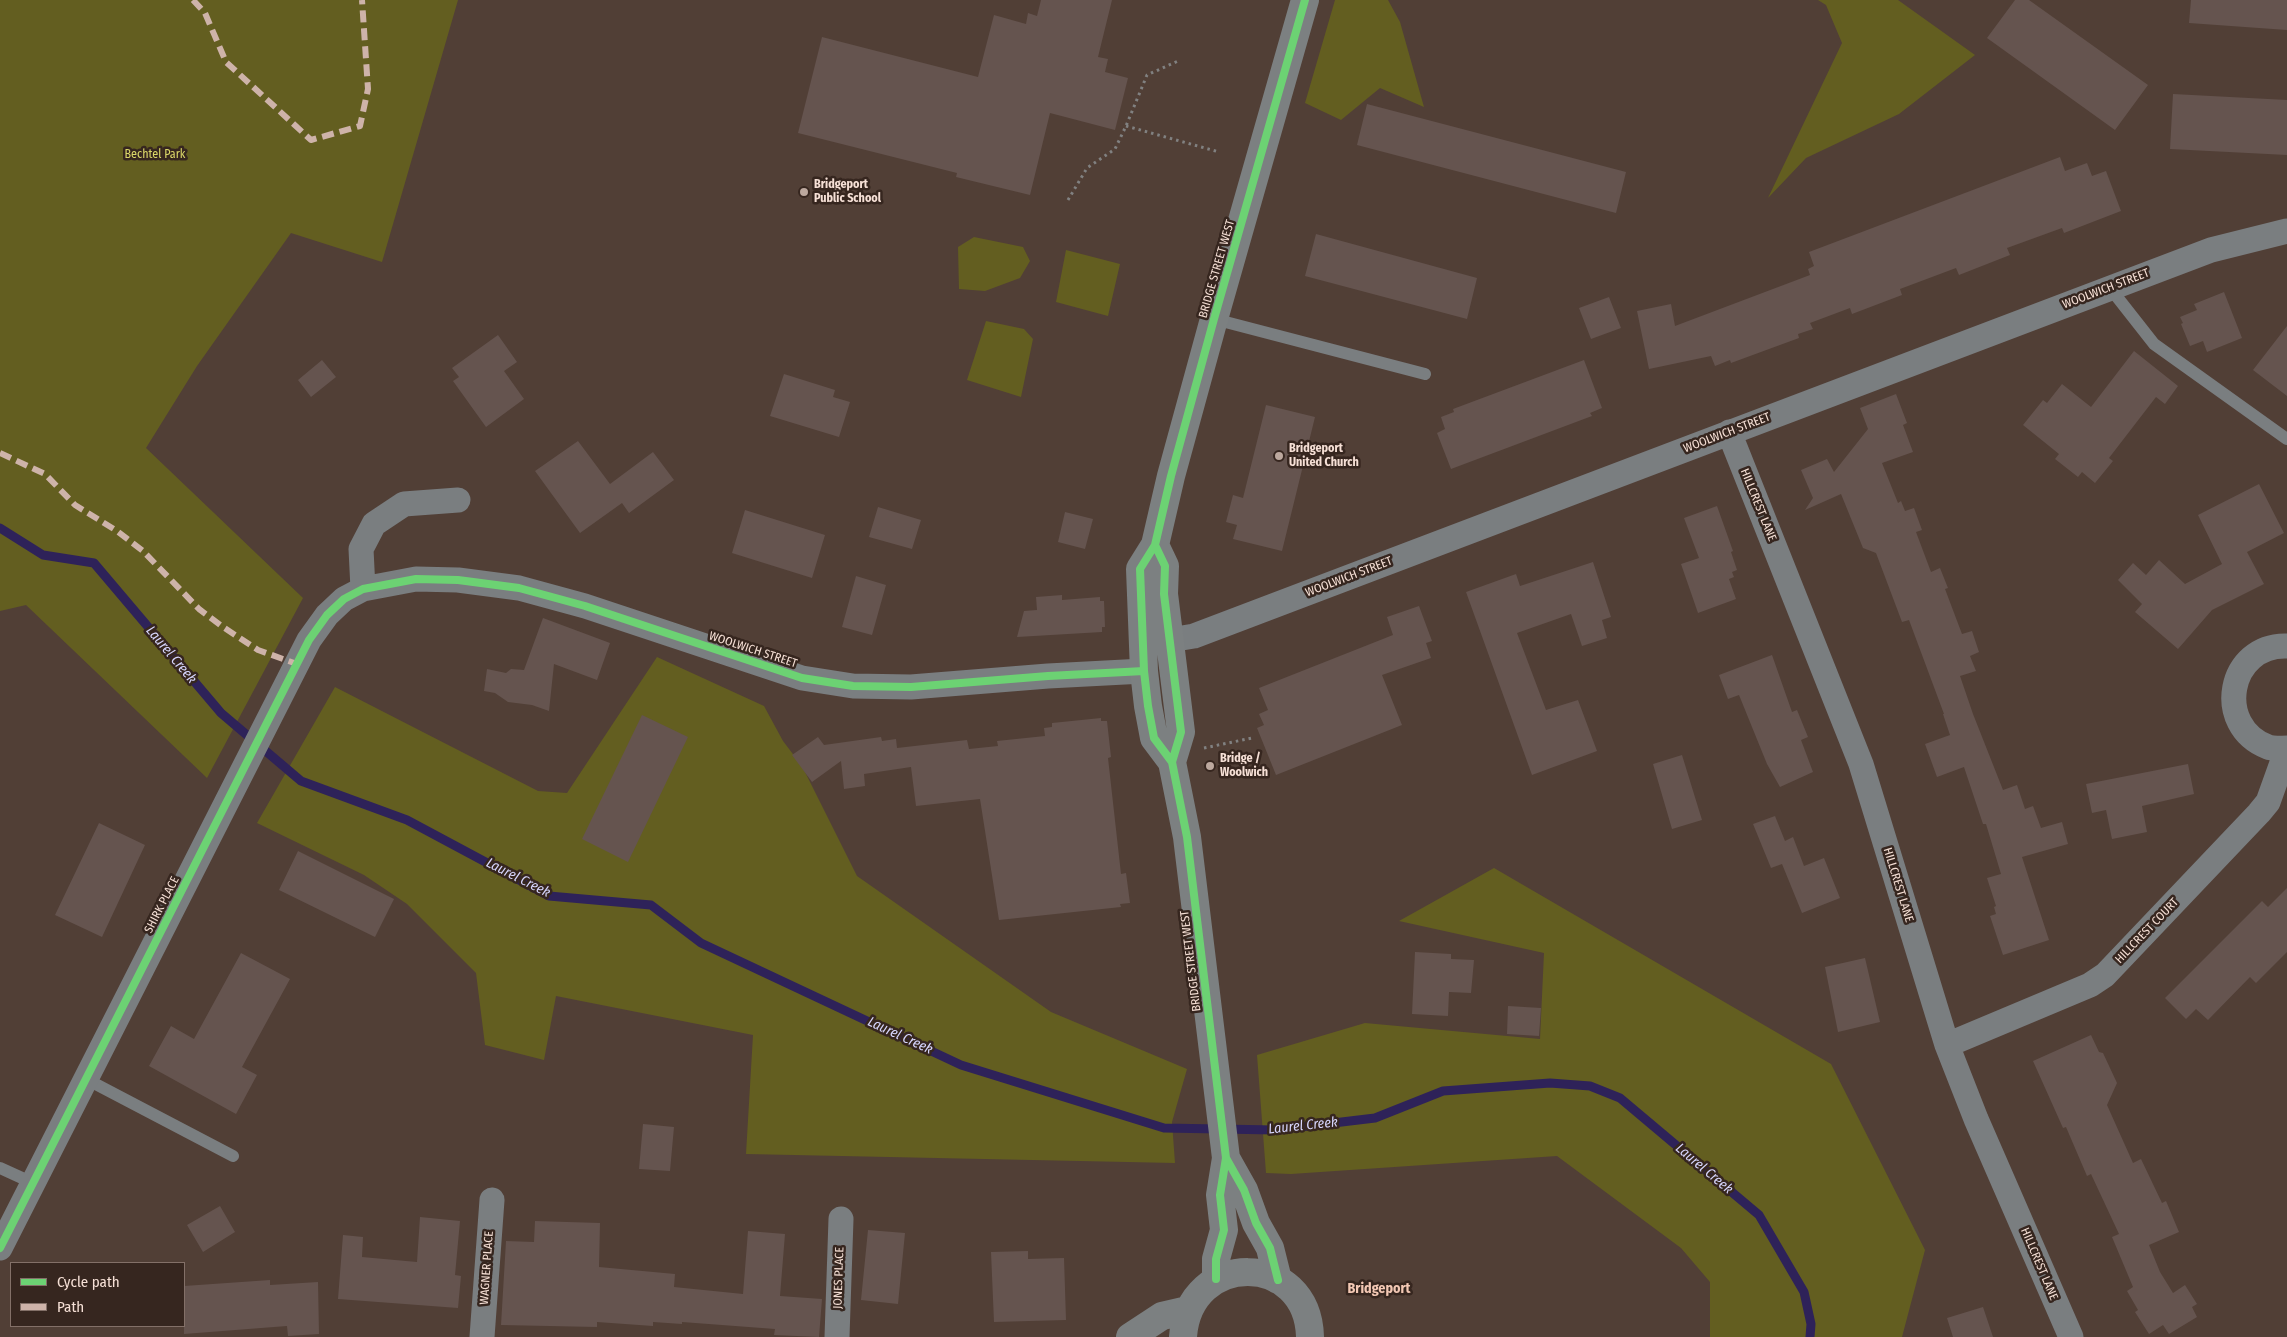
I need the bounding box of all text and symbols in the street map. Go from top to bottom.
park label: Bechtel Park [125,148,185,162]
place label: Bridgeport Public School [814,178,881,206]
marker: Bridgeport Public School [798,186,810,198]
street label: BRIDGE STREET WEST [1196,218,1238,320]
street label: WOOLWICH STREET [2061,266,2151,312]
street label: WOOLWICH STREET [1682,410,1772,456]
place label: Bridgeport United Church [1289,442,1359,470]
marker: Bridgeport United Church [1273,450,1285,462]
street label: HILLCREST LANE [1737,466,1779,544]
street label: WOOLWICH STREET [1304,554,1394,600]
water label: Laurel Creek [142,623,200,687]
street label: WOOLWICH STREET [707,629,799,671]
place label: Bridge / Woolwich [1220,752,1268,780]
marker: Bridge / Woolwich [1204,760,1216,772]
street label: HILLCREST LANE [1880,846,1916,924]
water label: Laurel Creek [483,855,553,901]
street label: SHIRK PLACE [142,874,182,936]
street label: HILLCREST COURT [2112,895,2182,967]
street label: BRIDGE STREET WEST [1178,910,1204,1012]
water label: Laurel Creek [865,1014,935,1058]
water label: Laurel Creek [1267,1114,1339,1138]
water label: Laurel Creek [1672,1140,1736,1198]
street label: HILLCREST LANE [2017,1226,2061,1302]
street label: WAGNER PLACE [477,1231,497,1305]
street label: JONES PLACE [831,1247,847,1309]
legend [10,1262,185,1327]
text: Cycle path [57,1273,120,1291]
district label: Bridgeport [1347,1281,1411,1297]
text: Path [57,1298,84,1316]

